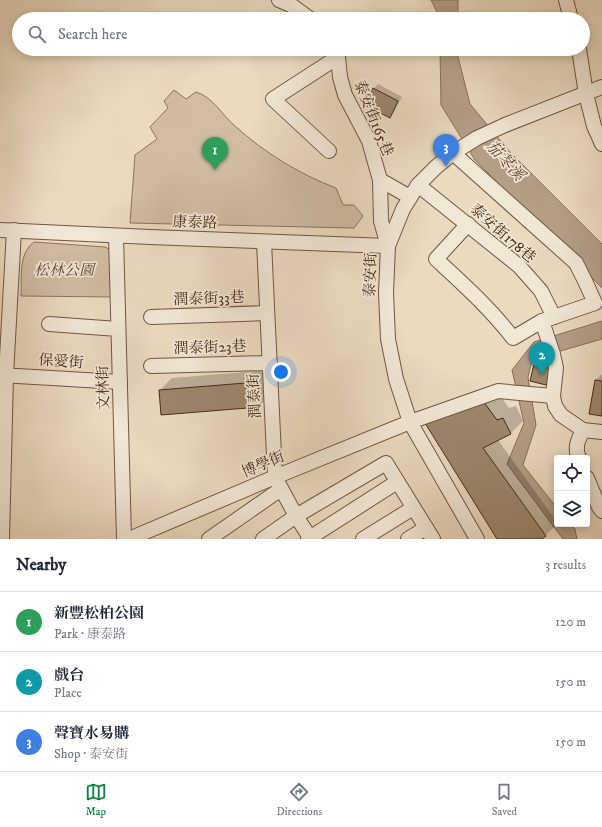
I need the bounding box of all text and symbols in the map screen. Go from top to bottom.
search box [12,12,590,56]
icon: search [26,23,48,45]
text: Search here [58,25,127,44]
street label: 泰安街165巷 [350,77,397,159]
pin: 3 [433,134,459,167]
water label: 茄苳溪 [482,136,530,187]
pin: 1 [202,137,228,170]
street label: 泰安街178巷 [466,200,539,267]
street label: 康泰路 [172,212,218,233]
street label: 泰安街 [360,252,381,298]
park label: 松林公園 [34,261,96,280]
street label: 潤泰街33巷 [173,288,245,309]
street label: 潤泰街23巷 [173,337,247,358]
pin: 2 [529,342,555,375]
street label: 保愛街 [38,350,84,373]
your location [271,362,291,382]
street label: 文林街 [93,365,114,411]
street label: 潤泰街 [244,373,265,419]
street label: 博學街 [239,447,288,482]
map controls [554,455,590,527]
button: locate [554,455,590,491]
button: layers [554,491,590,527]
text: Nearby [16,554,66,576]
text: 3 results [545,557,586,573]
text: 新豐松柏公園 [54,604,144,623]
text: 1 [27,614,31,630]
text: 120 m [555,614,586,630]
text: Park · 康泰路 [54,626,126,642]
text: 戲台 [54,666,84,685]
text: 2 [26,674,32,690]
text: 150 m [555,674,586,690]
text: Place [54,685,82,701]
text: 聲寶水易購 [54,724,129,743]
text: 3 [27,734,31,750]
text: 150 m [555,734,586,750]
text: Shop · 泰安街 [54,746,128,762]
tab: Map [85,781,107,819]
tab: Directions [277,781,322,819]
tab: Saved [492,781,517,819]

